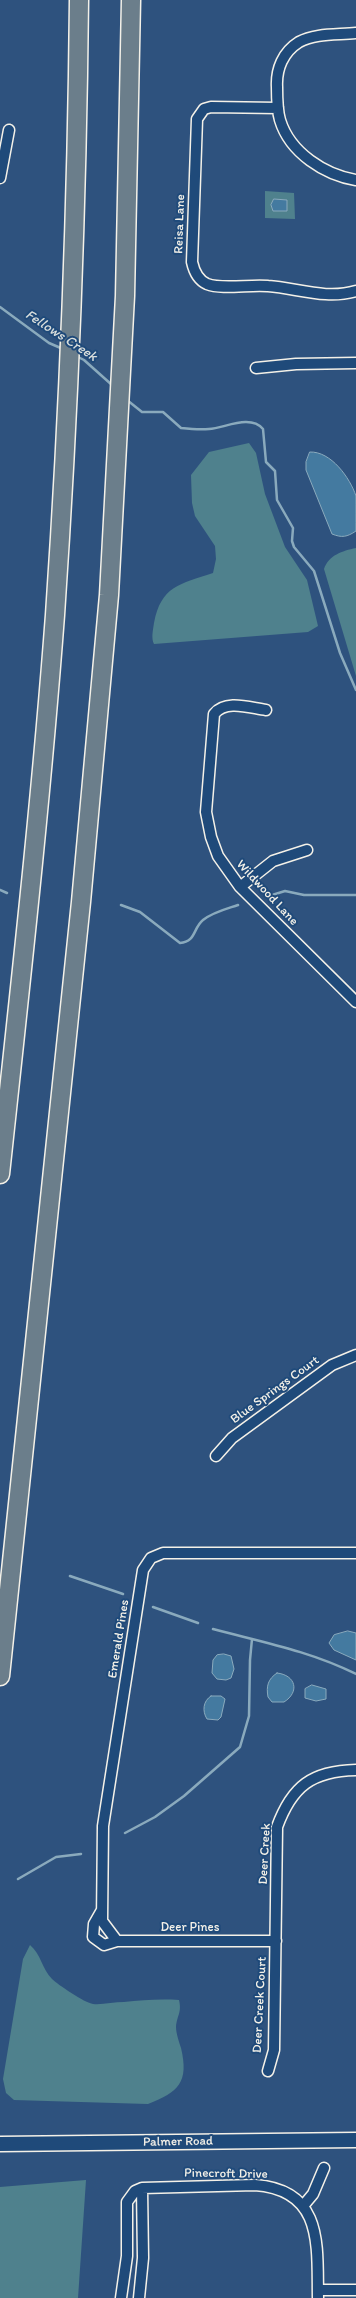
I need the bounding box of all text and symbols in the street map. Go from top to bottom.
street label: Reisa Lane [171,194,189,254]
water label: Fellows Creek [22,307,100,365]
street label: Wildwood Lane [233,857,301,929]
street label: Blue Springs Court [228,1353,322,1427]
street label: Emerald Pines [105,1599,133,1679]
street label: Deer Creek [256,1823,274,1885]
street label: Deer Pines [160,1920,220,1936]
street label: Deer Creek Court [250,1956,270,2054]
street label: Palmer Road [143,2134,213,2150]
street label: Pinecroft Drive [184,2165,268,2183]

